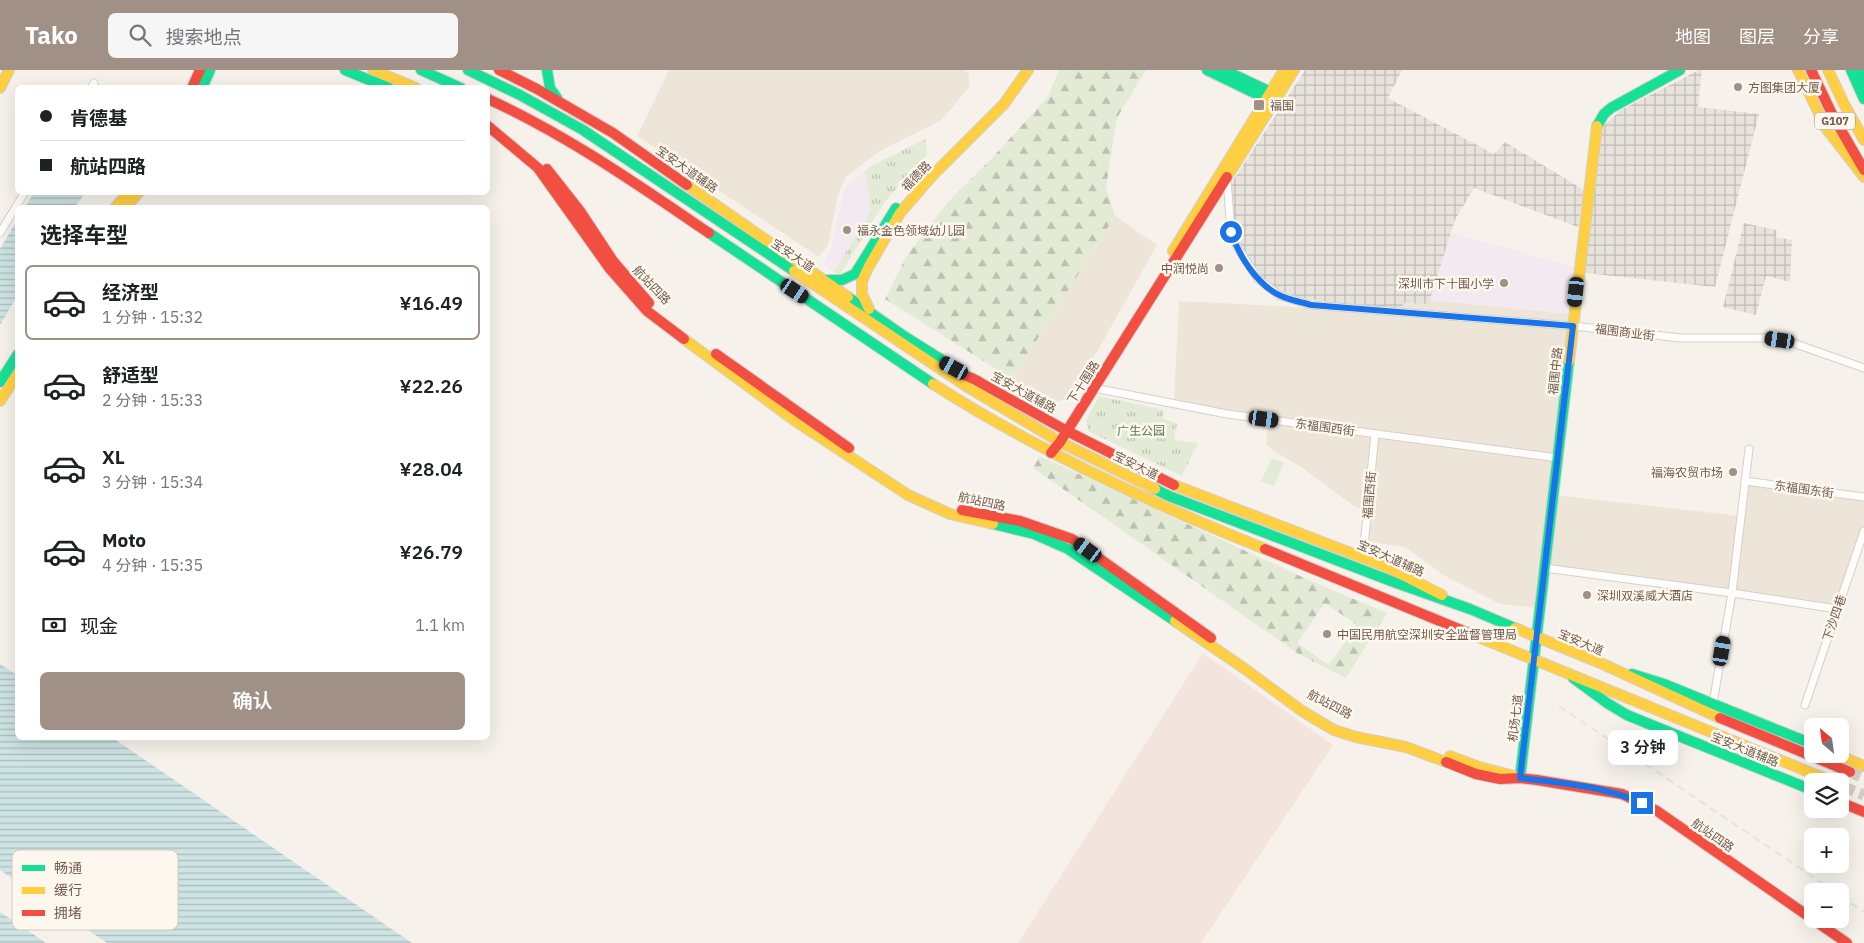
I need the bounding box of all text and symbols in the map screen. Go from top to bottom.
search box [108,13,458,58]
text: Tako [25,19,78,51]
icon: search [126,21,154,49]
text: 搜索地点 [166,25,242,49]
text: 地图 [1675,25,1711,48]
text: 图层 [1739,25,1775,48]
text: 分享 [1803,25,1839,48]
place label: 方图集团大厦 [1748,80,1820,95]
marker: 方图集团大厦 [1732,81,1744,93]
marker: 福围 [1252,98,1266,112]
place label: 福围 [1270,98,1294,113]
text: 肯德基 [70,106,127,130]
road number: G107 [1815,112,1855,129]
street label: 宝安大道辅路 [653,142,721,196]
text: 航站四路 [70,154,146,178]
street label: 福德路 [898,158,934,194]
text: 选择车型 [40,220,128,249]
route start [1220,221,1242,243]
place label: 福永金色领域幼儿园 [857,223,965,238]
marker: 福永金色领域幼儿园 [841,224,853,236]
street label: 宝安大道 [769,235,817,275]
place label: 中润悦尚 [1161,261,1209,276]
marker: 中润悦尚 [1213,262,1225,274]
street label: 航站四路 [630,263,674,307]
car [778,276,811,306]
place label: 深圳市下十围小学 [1398,276,1494,291]
car [1566,276,1585,308]
marker: 深圳市下十围小学 [1498,277,1510,289]
icon: car [42,280,87,325]
text: 经济型 [102,280,159,304]
text: ¥16.49 [400,291,463,315]
text: 1 分钟 · 15:32 [102,307,203,327]
street label: 福围商业街 [1594,321,1656,343]
car [1764,330,1795,350]
street label: 福围中路 [1545,346,1565,396]
car [937,354,970,382]
street label: 下十围路 [1064,358,1102,406]
icon: car [42,363,87,408]
text: 舒适型 [102,363,159,387]
street label: 宝安大道辅路 [989,368,1059,416]
text: ¥22.26 [400,374,463,398]
text: 2 分钟 · 15:33 [102,390,203,410]
car [1248,409,1279,429]
street label: 东福围西街 [1294,415,1356,439]
park label: 广生公园 [1117,423,1165,438]
text: XL [102,445,125,469]
icon: car [42,446,87,491]
street label: 宝安大道 [1111,448,1161,482]
text: ¥28.04 [400,457,463,481]
place label: 福海农贸市场 [1651,465,1723,480]
marker: 福海农贸市场 [1727,466,1739,478]
street label: 福围西街 [1359,470,1379,520]
text: 3 分钟 · 15:34 [102,472,203,492]
street label: 东福围东街 [1773,477,1835,501]
street label: 航站四路 [957,489,1007,513]
text: Moto [102,528,146,552]
icon: car [42,529,87,574]
car [1071,535,1104,565]
street label: 宝安大道辅路 [1355,537,1427,579]
text: ¥26.79 [400,540,463,564]
text: 4 分钟 · 15:35 [102,555,203,575]
place label: 深圳双溪威大酒店 [1597,588,1693,603]
marker: 深圳双溪威大酒店 [1581,589,1593,601]
street label: 下沙四巷 [1819,593,1849,643]
icon: cash [40,611,68,639]
text: 现金 [80,614,118,638]
text: 1.1 km [415,615,465,635]
street label: 宝安大道 [1556,626,1606,658]
place label: 中国民用航空深圳安全监督管理局 [1337,627,1517,642]
marker: 中国民用航空深圳安全监督管理局 [1321,628,1333,640]
car [1712,635,1731,667]
button: 确认 [40,672,465,730]
street label: 航站四路 [1305,686,1355,722]
street label: 机场七道 [1505,693,1525,743]
north arrow [1804,718,1849,762]
map controls [1804,718,1849,928]
street label: 宝安大道辅路 [1709,729,1781,769]
callout: 3 分钟 [1607,730,1677,766]
text: 3 分钟 [1620,737,1666,757]
button: layers [1804,773,1849,818]
route end [1631,792,1653,814]
street label: 航站四路 [1689,815,1737,855]
button: + [1804,828,1849,873]
legend [12,850,178,930]
text: 畅通 [54,859,82,877]
text: 缓行 [54,881,82,899]
button: − [1804,883,1849,928]
text: 拥堵 [54,904,82,922]

